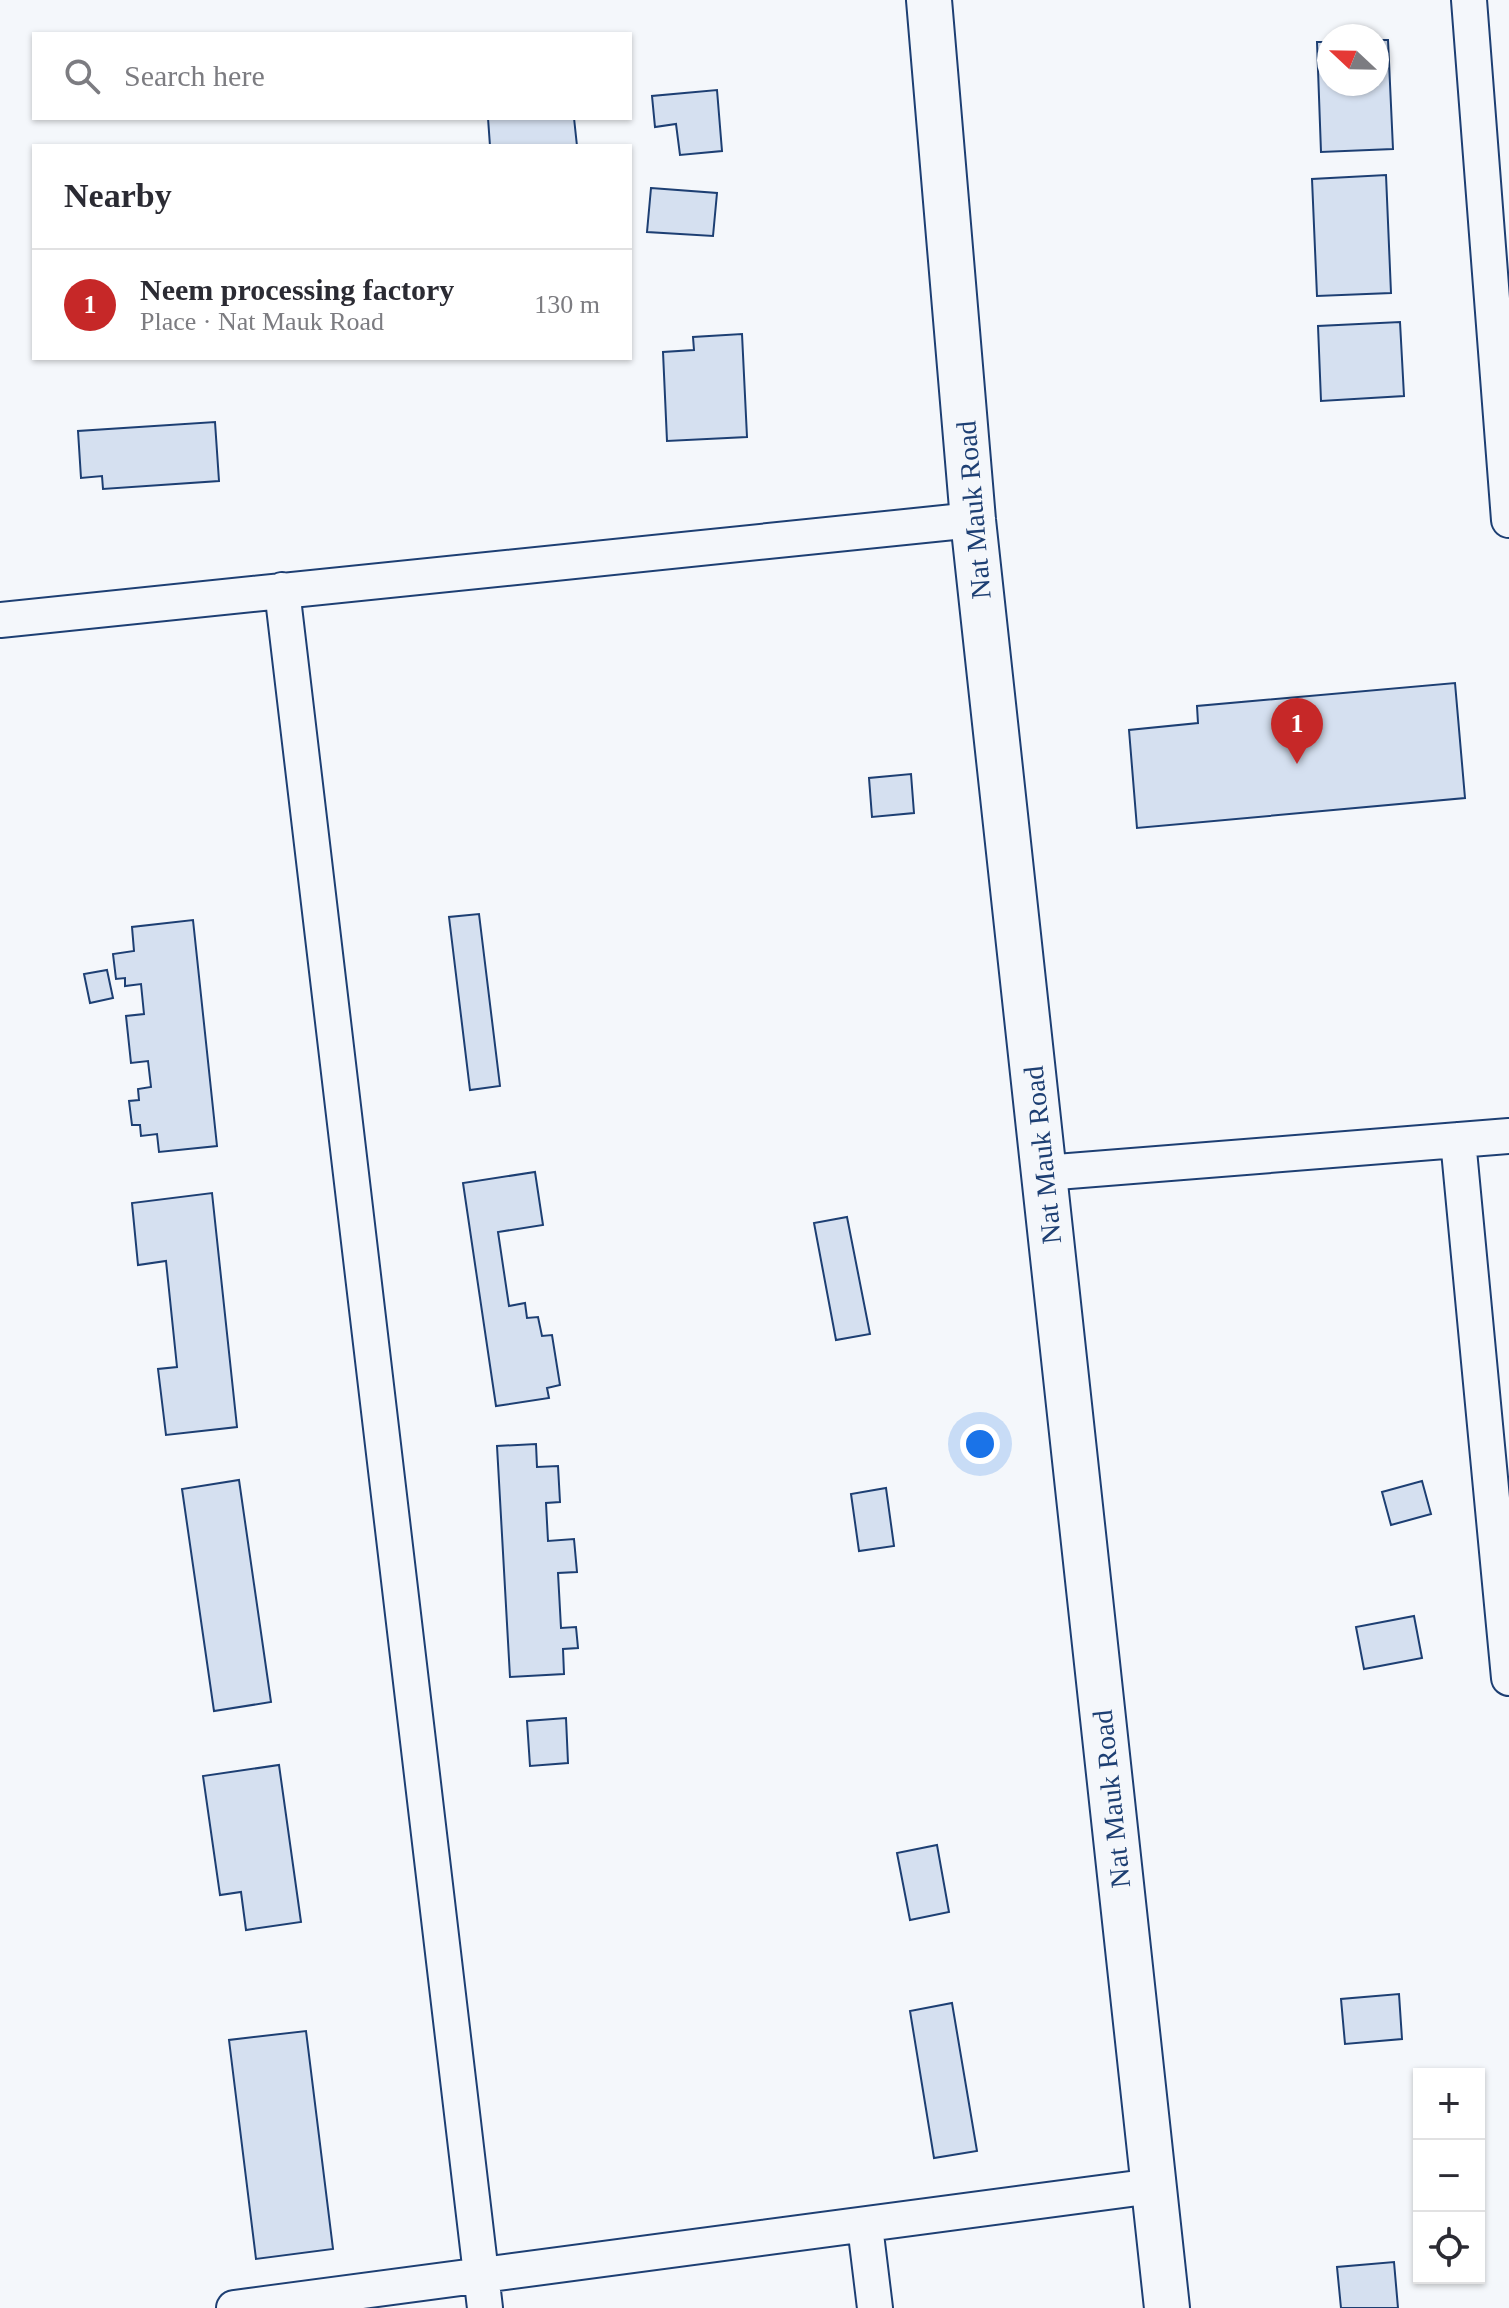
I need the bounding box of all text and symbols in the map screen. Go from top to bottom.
north arrow [1317,24,1389,96]
search box [32,32,632,120]
icon: search [60,54,104,98]
text: Search here [124,59,265,92]
text: Nearby [64,177,172,214]
text: Neem processing factory [140,273,454,306]
text: 1 [84,290,97,319]
text: 130 m [534,290,600,319]
text: Place · Nat Mauk Road [140,307,384,336]
street label: Nat Mauk Road [950,420,997,600]
pin: 1 [1271,698,1323,764]
street label: Nat Mauk Road [1018,1064,1067,1246]
your location [960,1424,1000,1464]
street label: Nat Mauk Road [1087,1708,1136,1890]
map controls [1413,2068,1485,2284]
button: + [1413,2068,1485,2140]
button: − [1413,2140,1485,2212]
button: locate [1413,2212,1485,2284]

